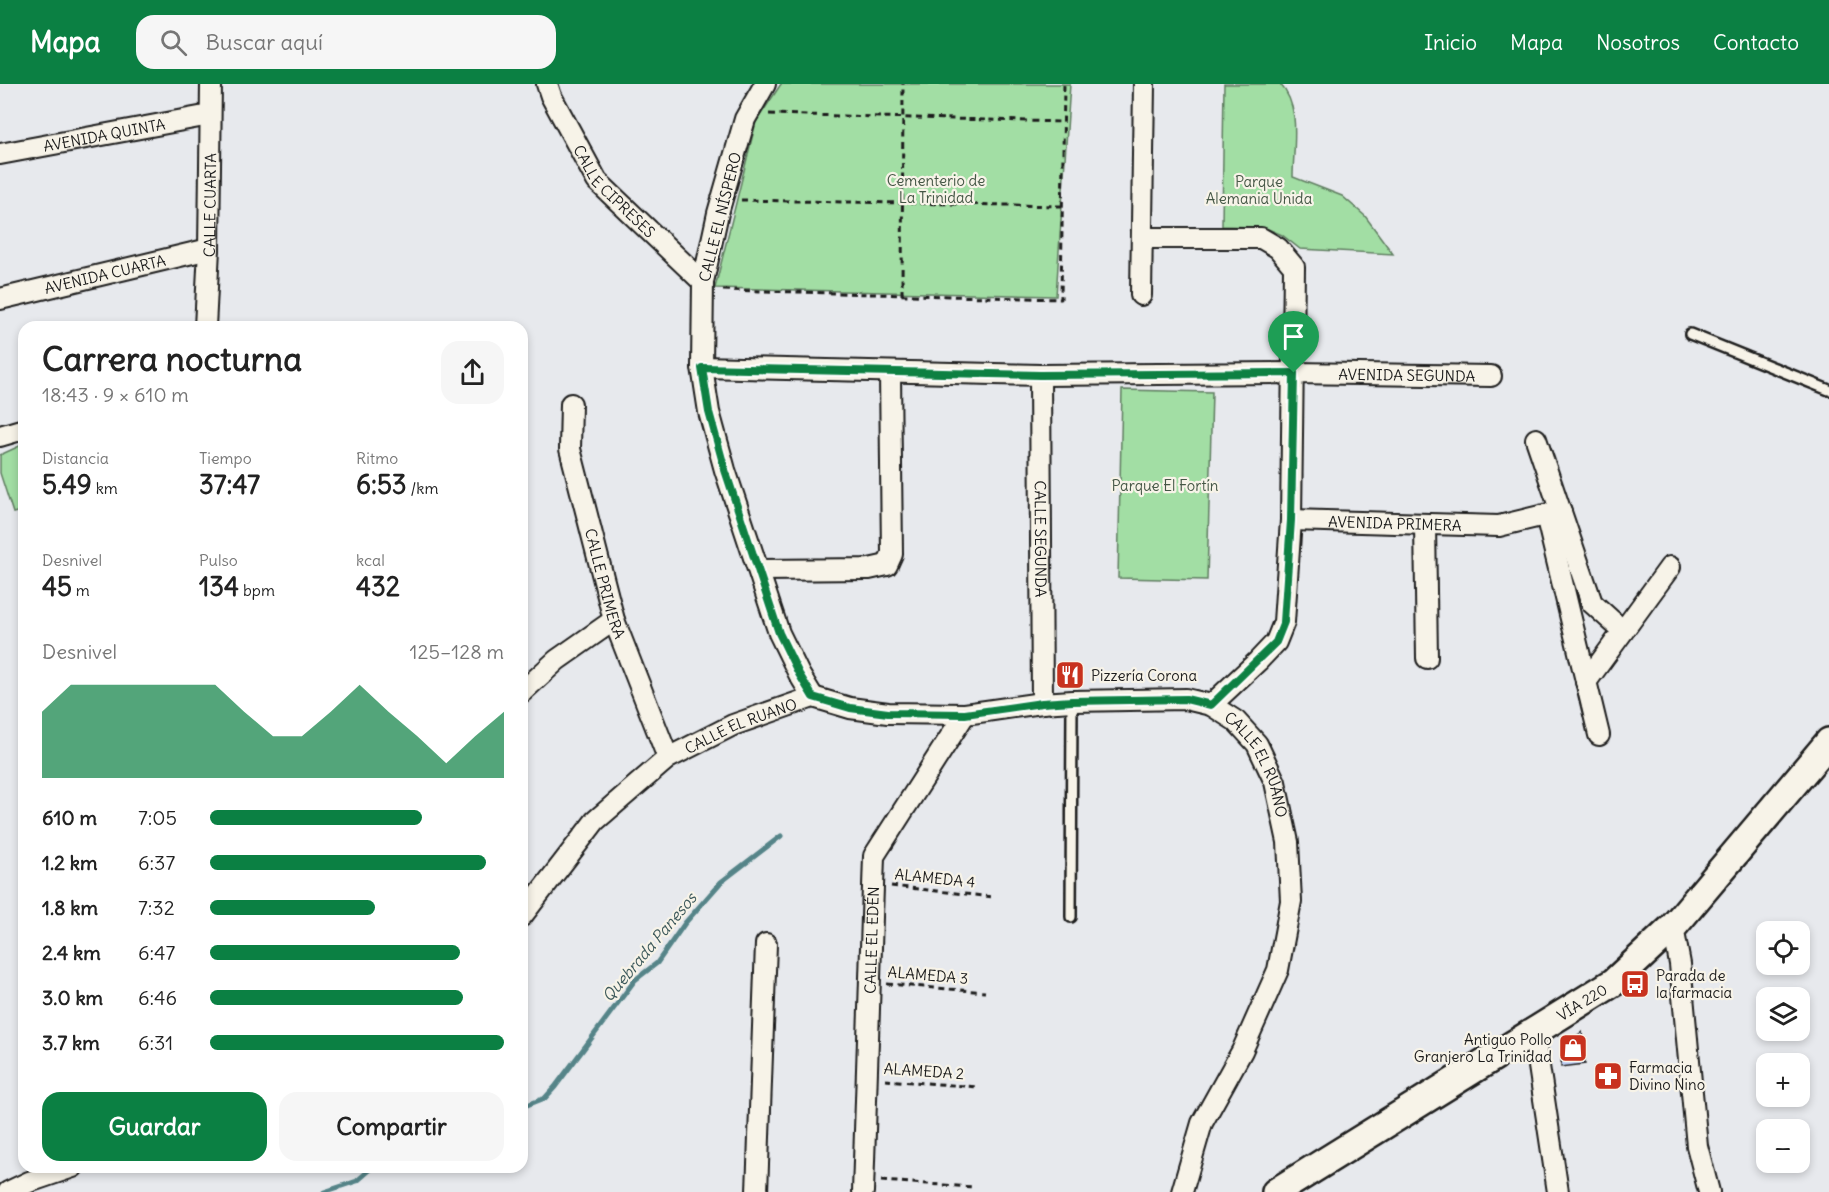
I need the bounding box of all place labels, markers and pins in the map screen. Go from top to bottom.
pin [1268,311,1319,373]
restaurant icon: Pizzería Corona [1054,659,1086,691]
place label: Pizzería Corona [1091,666,1197,685]
place label: Parada de la farmacia [1656,966,1733,1002]
bus stop icon: Parada de la farmacia [1619,968,1651,1000]
place label: Antiguo Pollo Granjero La Trinidad [1414,1030,1552,1066]
shop icon: Antiguo Pollo Granjero La Trinidad [1557,1032,1589,1064]
place label: Farmacia Divino Nino [1629,1058,1705,1094]
pharmacy icon: Farmacia Divino Nino [1592,1060,1624,1092]

